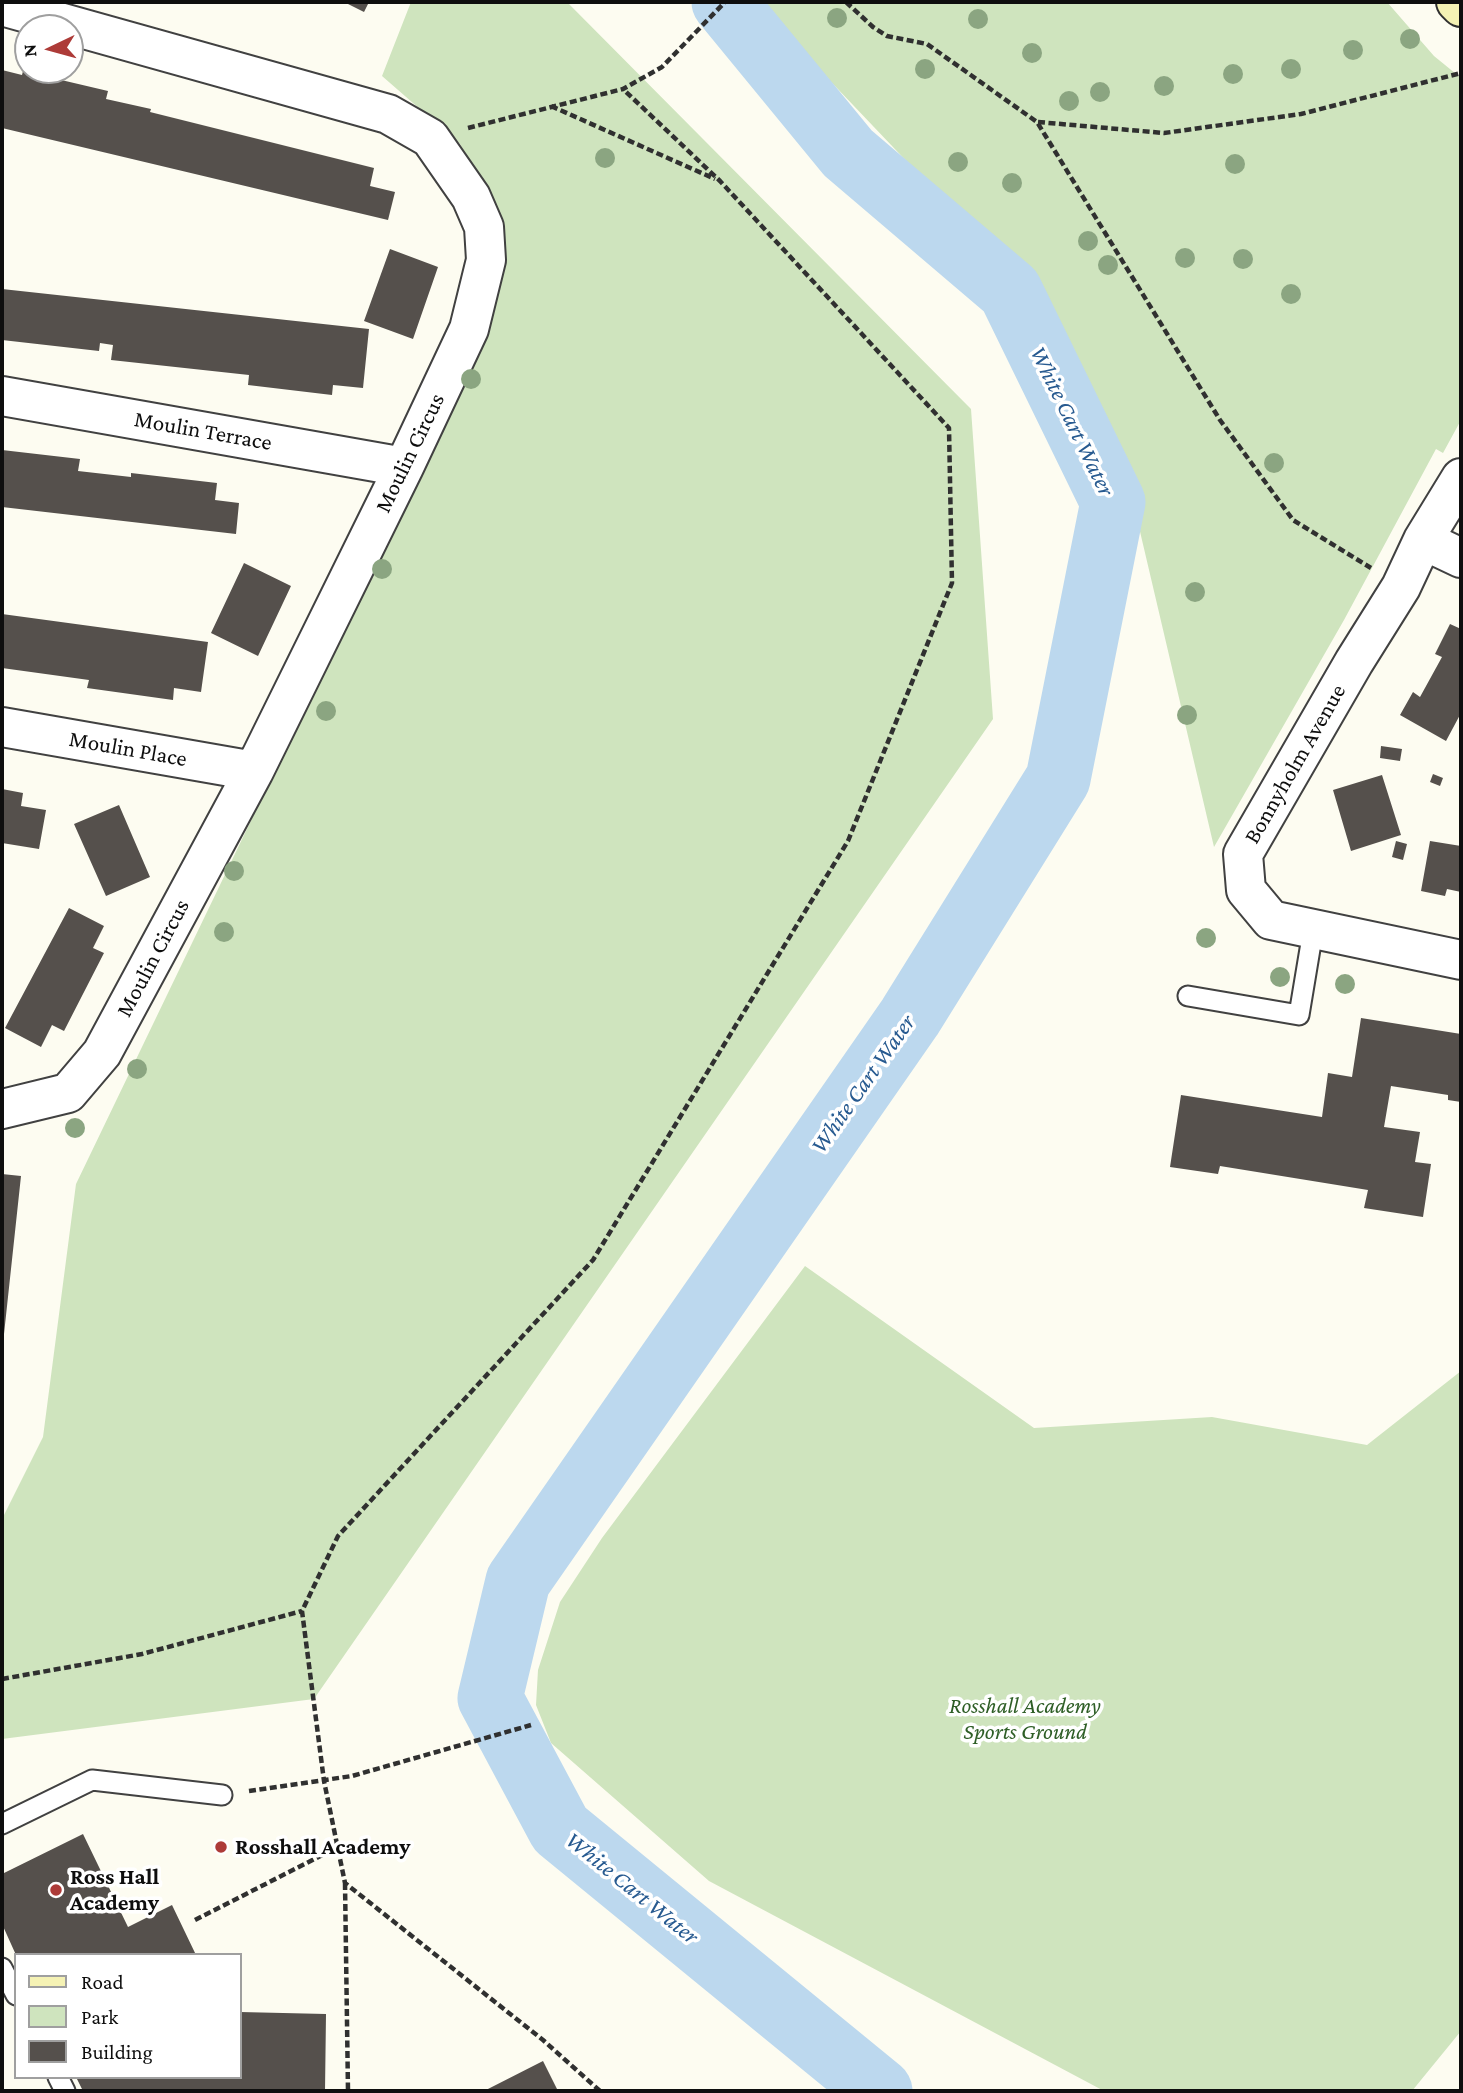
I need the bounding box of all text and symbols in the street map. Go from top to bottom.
north arrow [14,14,84,84]
text: N [19,43,41,58]
water label: White Cart Water [1023,342,1121,500]
street label: Moulin Circus [369,389,451,517]
street label: Moulin Terrace [132,405,274,457]
street label: Bonnyholm Avenue [1238,679,1352,849]
street label: Moulin Place [67,725,189,773]
street label: Moulin Circus [110,894,196,1022]
water label: White Cart Water [805,1009,921,1159]
park label: Rosshall Academy Sports Ground [949,1692,1101,1746]
water label: White Cart Water [560,1826,704,1950]
place label: Rosshall Academy [235,1833,411,1861]
marker: Rosshall Academy [213,1839,229,1855]
place label: Ross Hall Academy [70,1863,159,1917]
marker: Ross Hall Academy [48,1882,64,1898]
legend [14,1953,242,2079]
text: Road [81,1970,124,1994]
text: Park [81,2005,118,2029]
text: Building [81,2040,153,2064]

